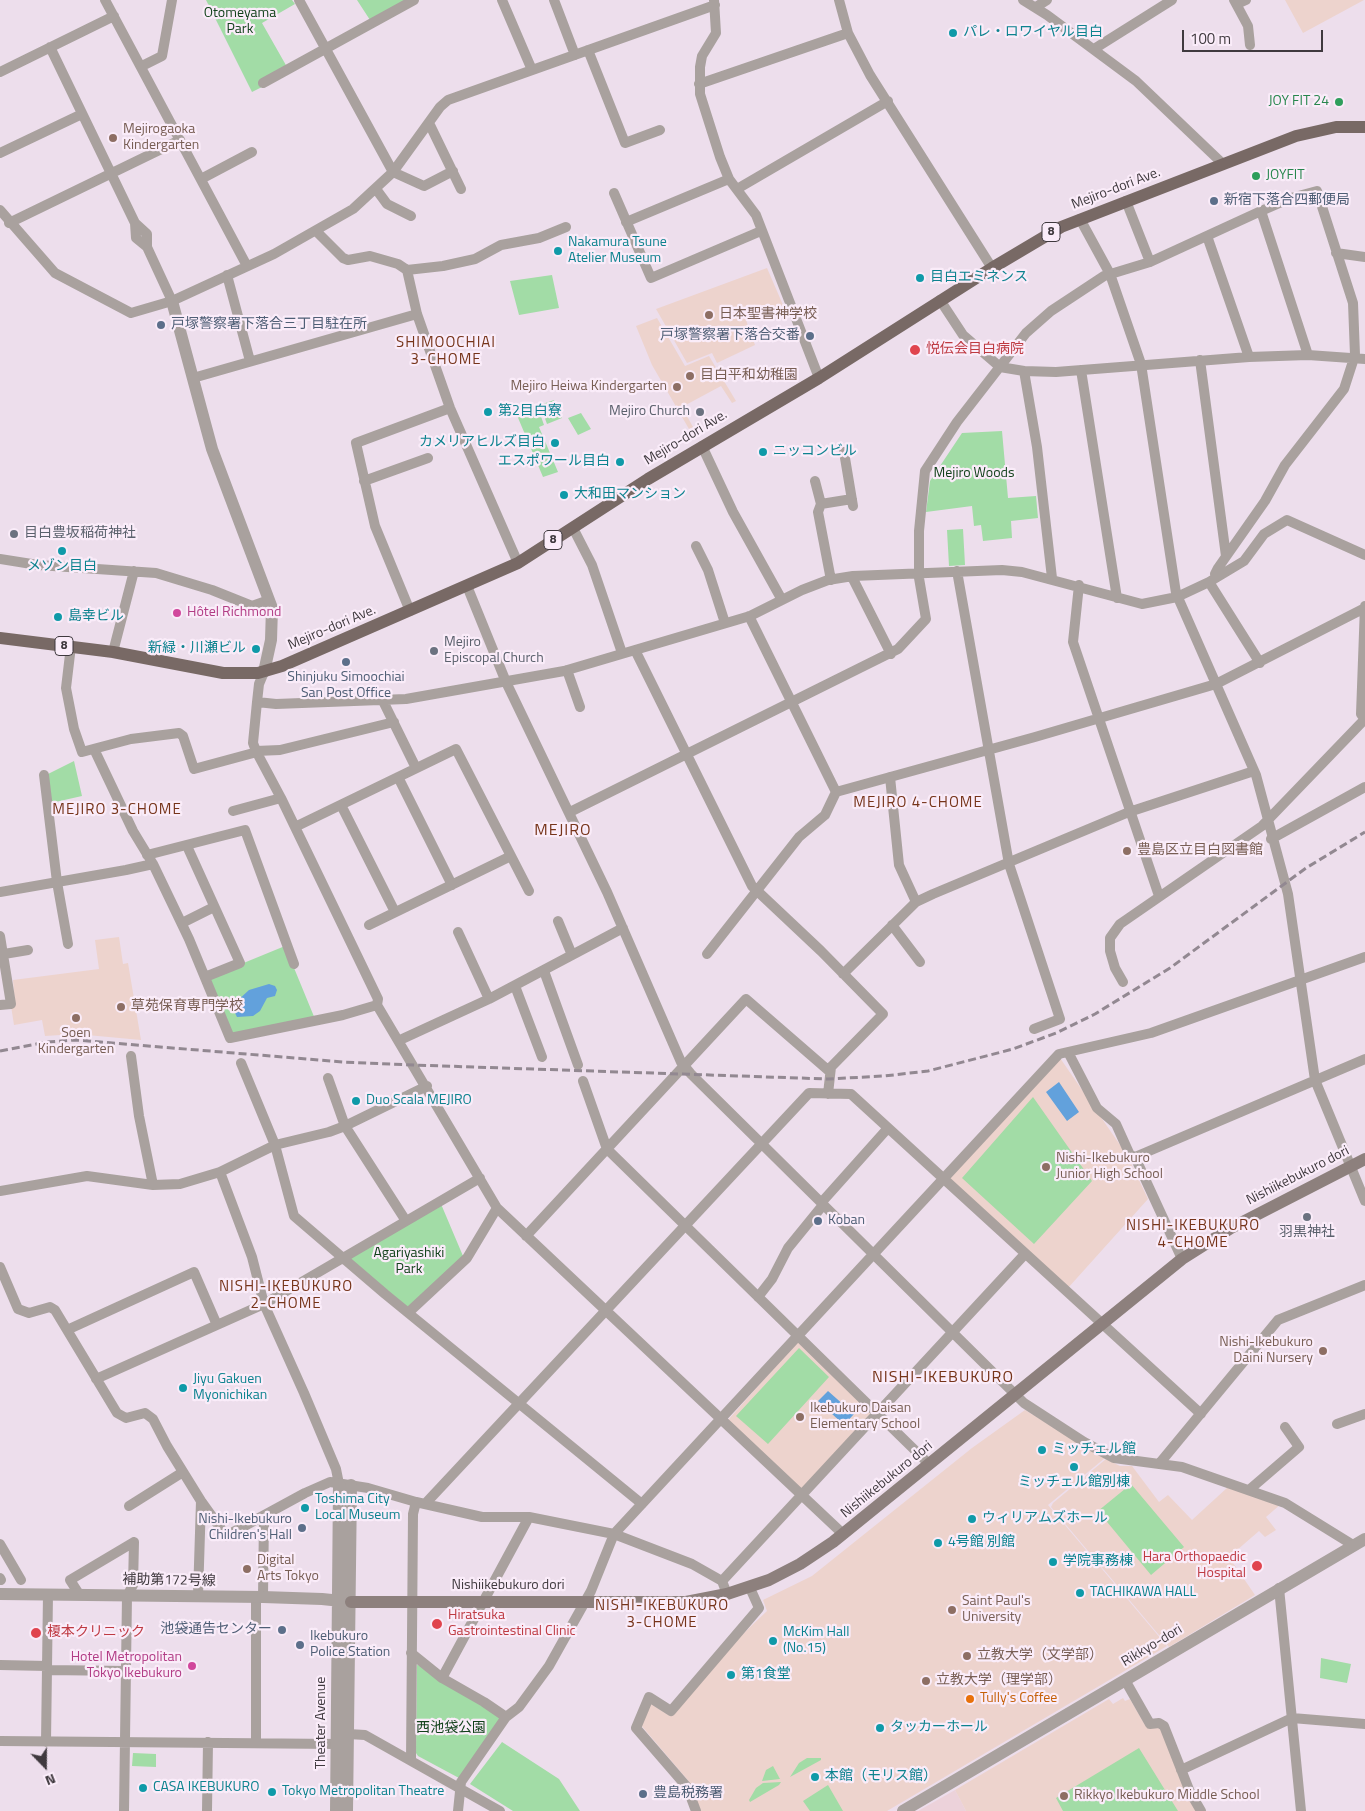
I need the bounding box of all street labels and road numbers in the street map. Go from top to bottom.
street label: Mejiro-dori Ave. [1069,164,1163,214]
road number: 8 [1042,222,1060,242]
street label: Mejiro-dori Ave. [642,407,730,469]
road number: 8 [544,530,562,550]
street label: Mejiro-dori Ave. [286,602,378,654]
road number: 8 [55,636,73,656]
street label: Nishiikebukuro dori [1244,1143,1352,1209]
street label: Nishiikebukuro dori [838,1438,936,1522]
street label: 補助第172号線 [122,1572,216,1590]
street label: Nishiikebukuro dori [451,1578,565,1594]
street label: Rikkyo-dori [1119,1621,1185,1671]
street label: Theater Avenue [314,1677,330,1769]

